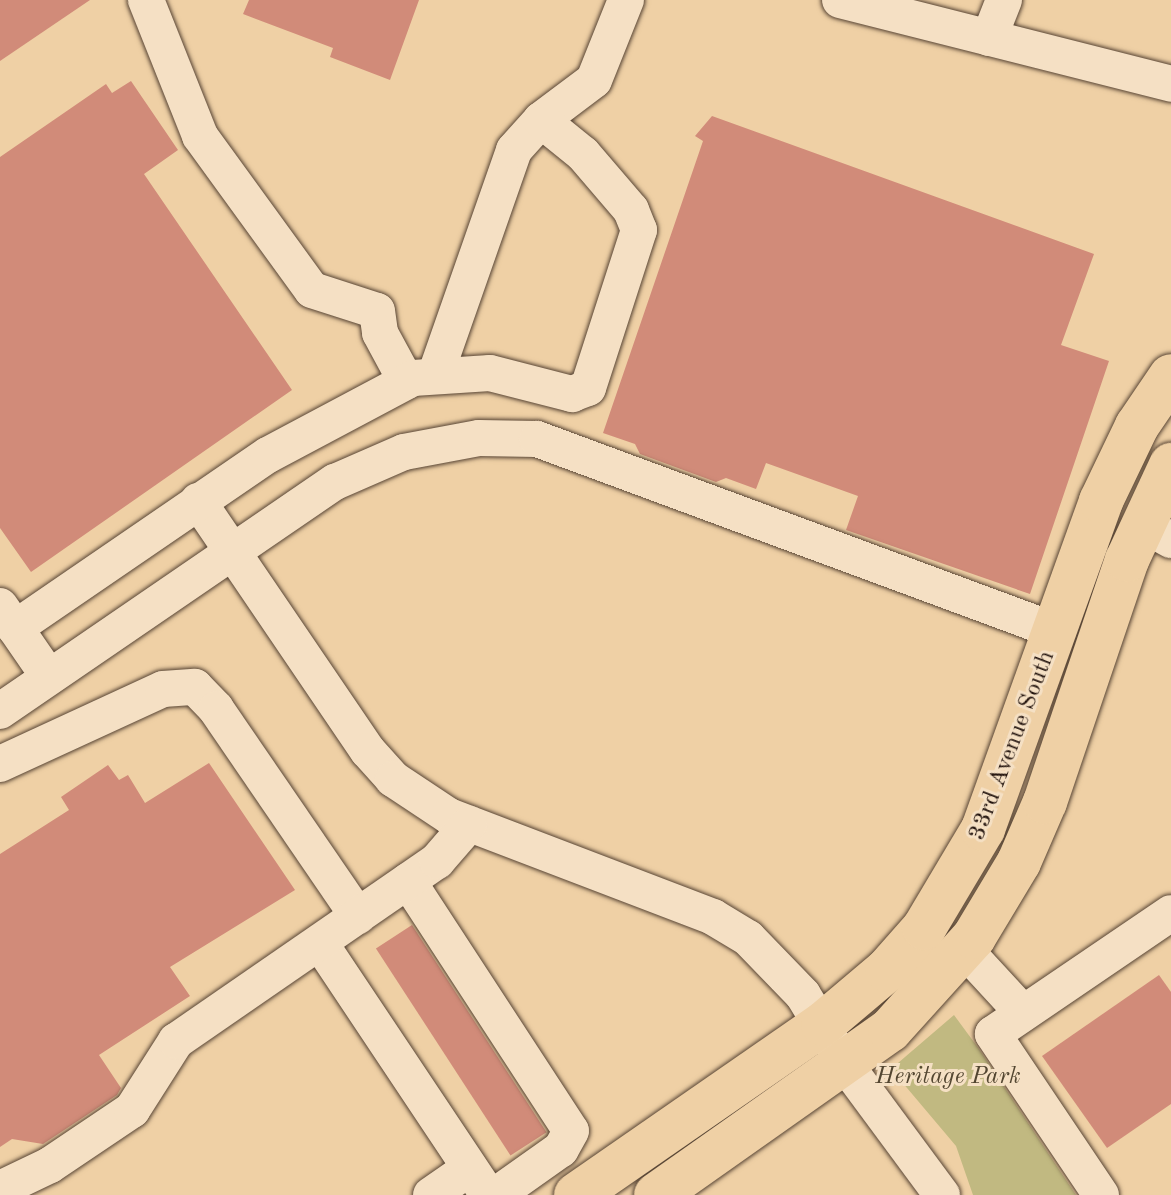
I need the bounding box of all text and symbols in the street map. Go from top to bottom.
street label: 33rd Avenue South [964,647,1062,845]
park label: Heritage Park [875,1064,1021,1092]

